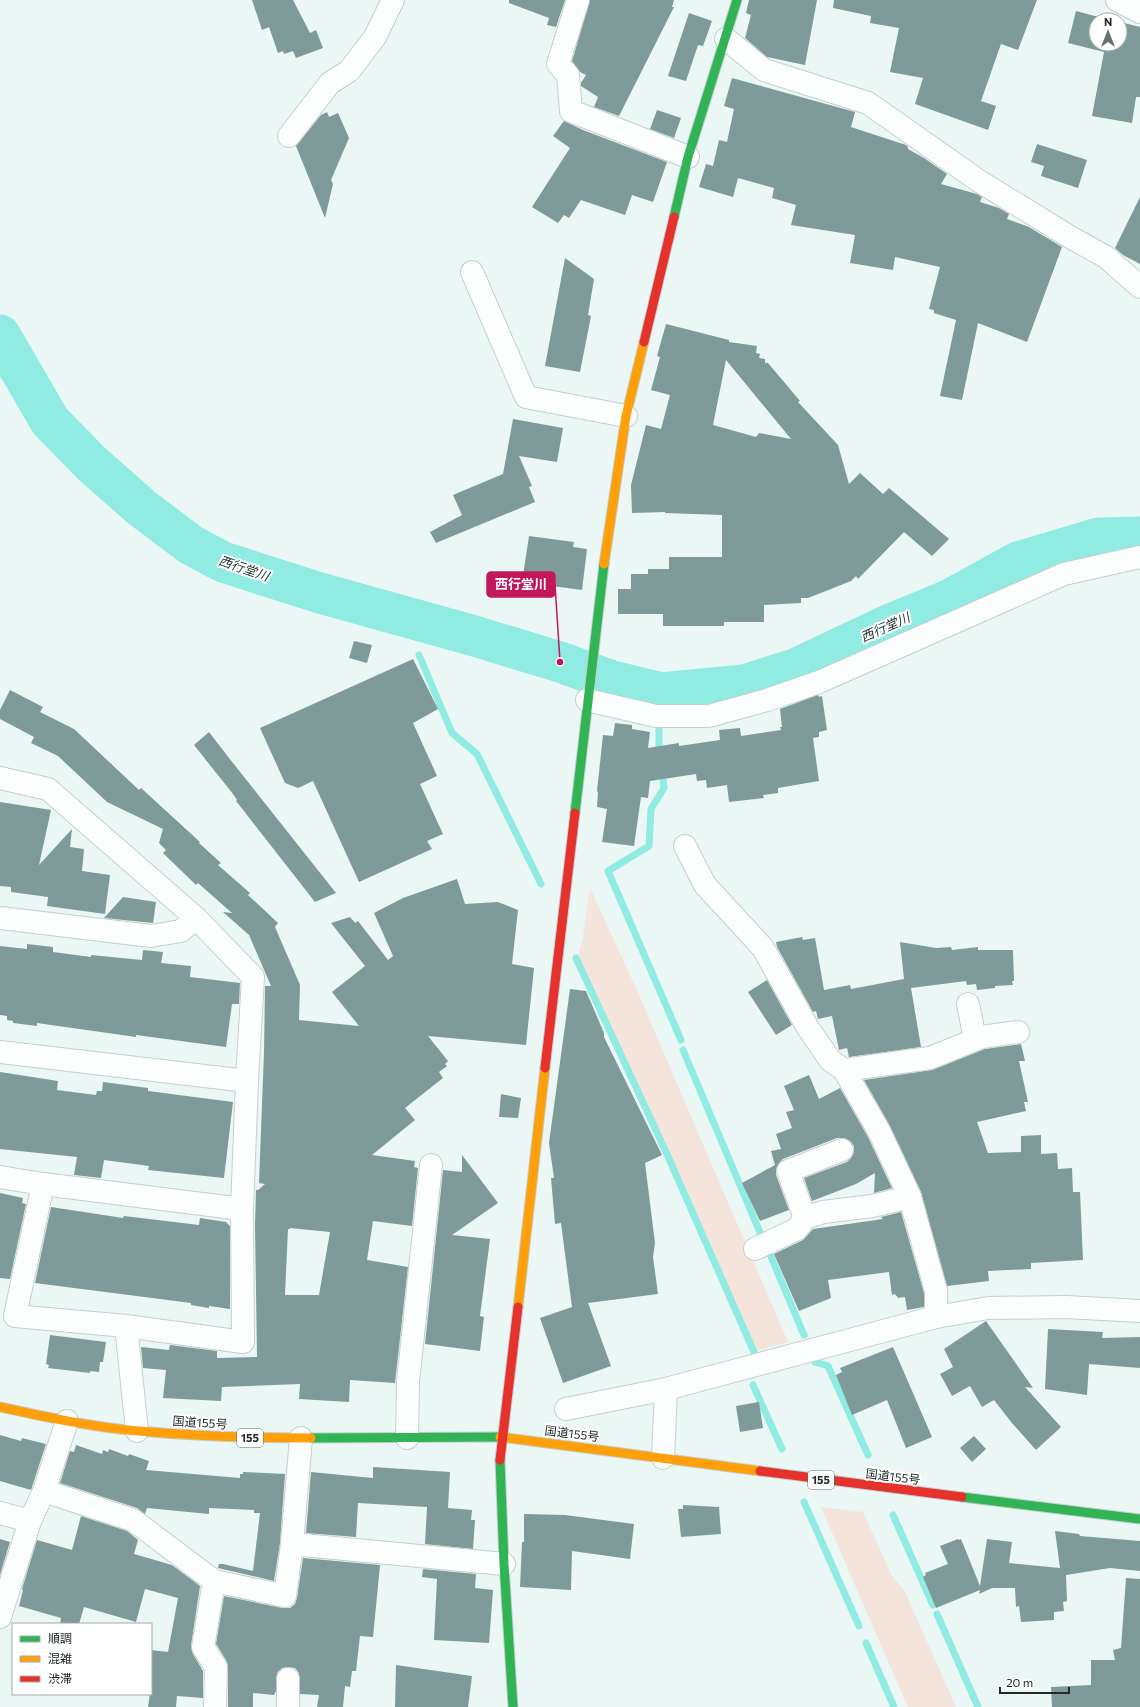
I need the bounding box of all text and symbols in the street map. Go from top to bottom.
north arrow [1088,12,1128,52]
text: N [1104,15,1112,28]
water label: 西行堂川 [217,552,273,585]
callout: 西行堂川 [487,572,555,597]
text: 西行堂川 [495,576,547,592]
water label: 西行堂川 [858,608,914,645]
street label: 国道155号 [172,1413,228,1431]
street label: 国道155号 [544,1423,600,1443]
road number: 155 [237,1429,263,1447]
street label: 国道155号 [865,1466,921,1486]
road number: 155 [808,1471,834,1489]
legend [12,1623,152,1695]
text: 順調 [48,1631,72,1645]
text: 混雑 [48,1651,72,1665]
scale bar [1000,1669,1069,1695]
text: 渋滞 [48,1671,72,1685]
text: 20 m [1006,1675,1033,1689]

